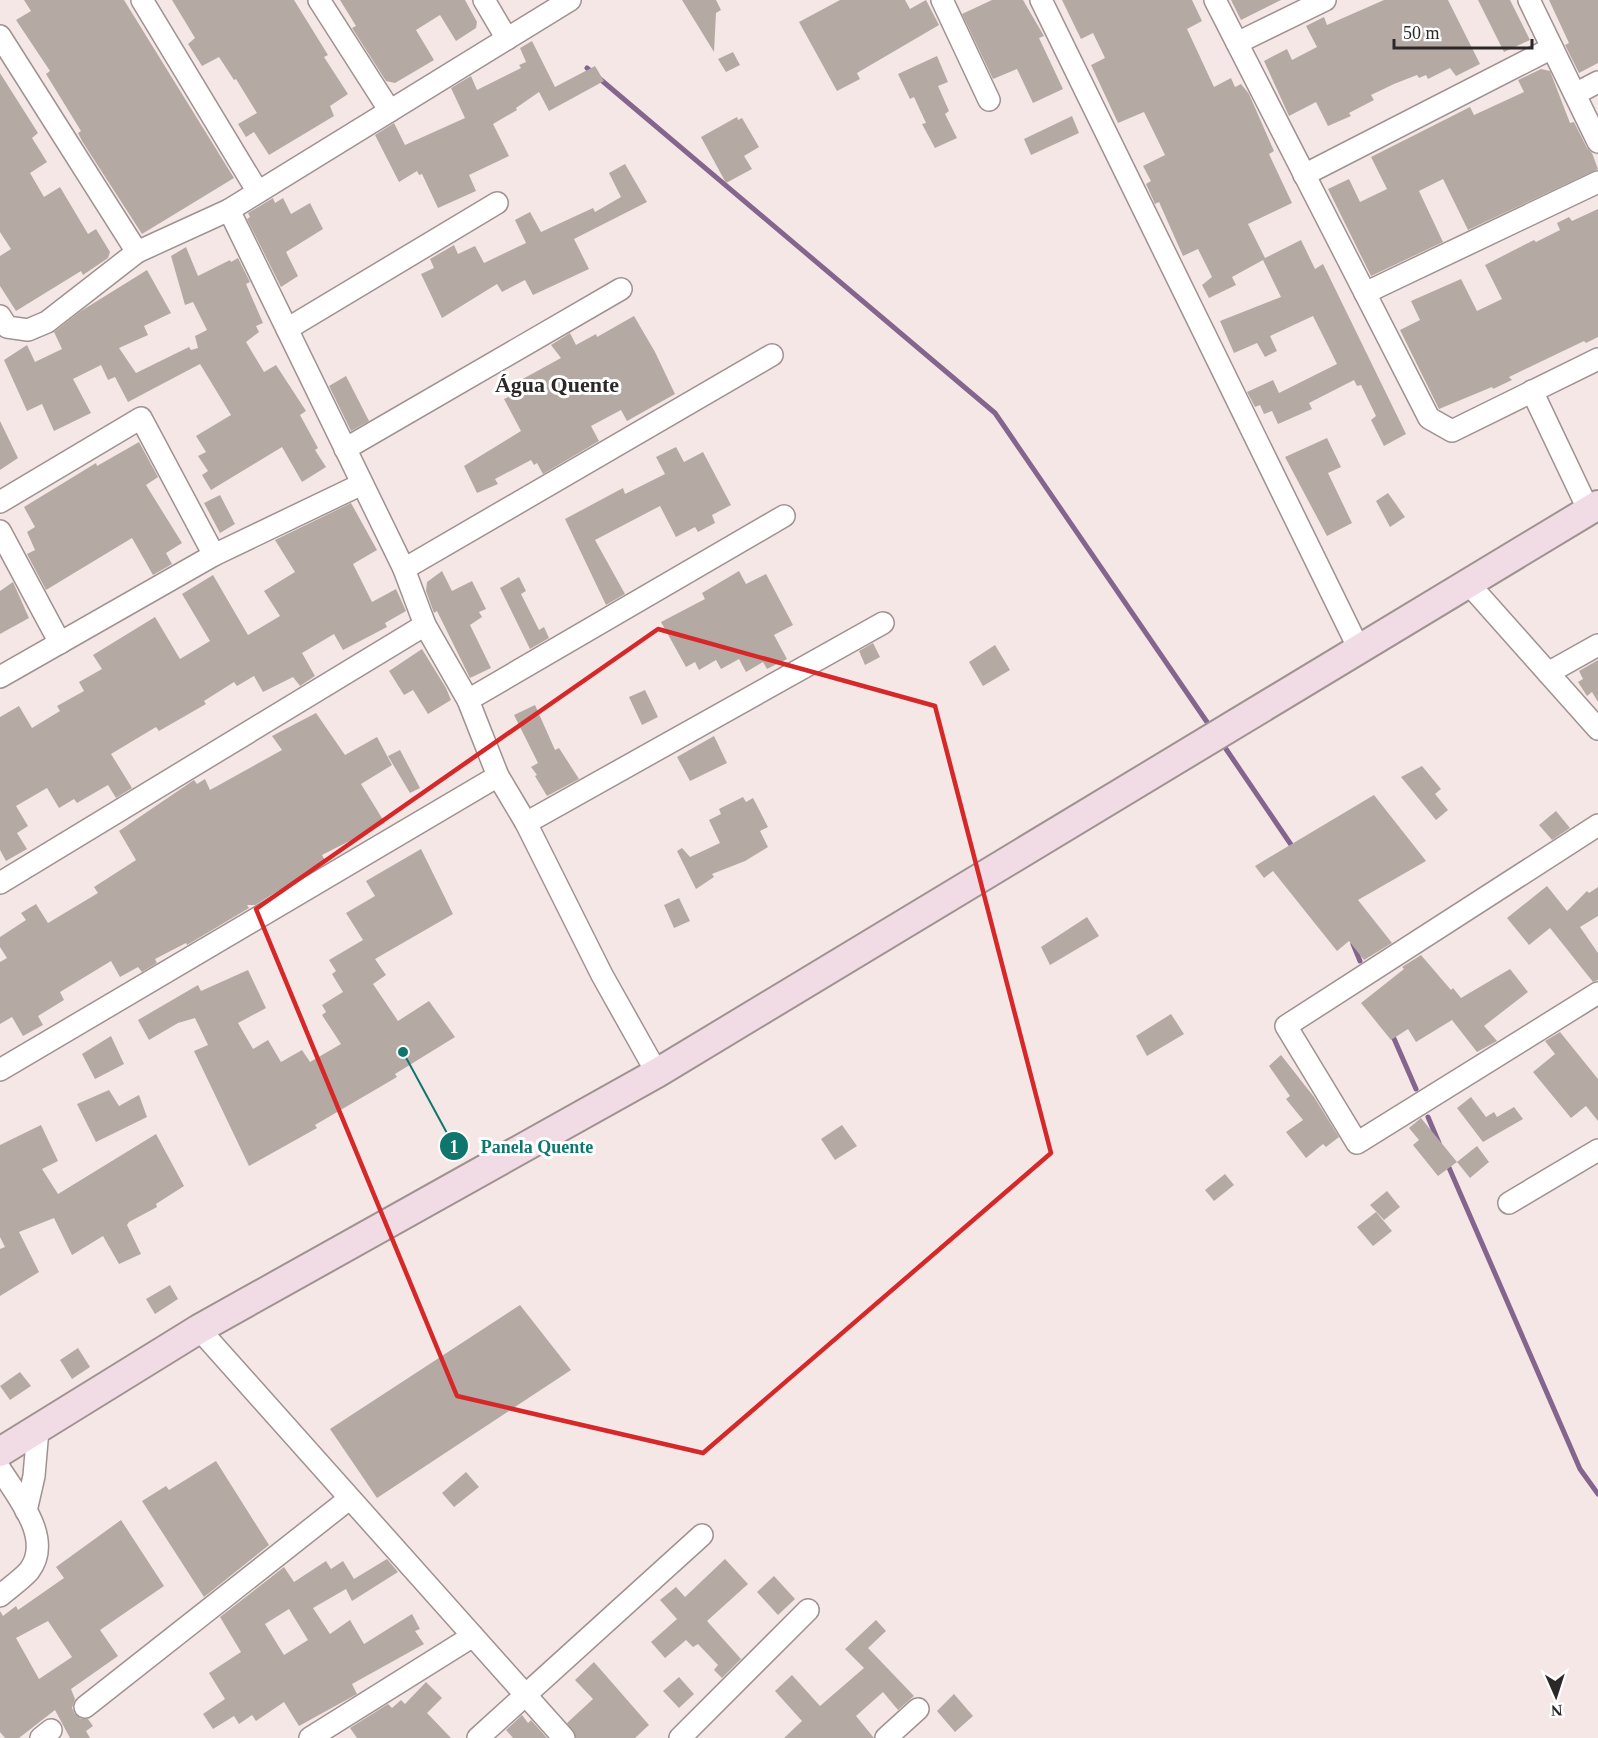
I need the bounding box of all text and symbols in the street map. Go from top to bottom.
scale bar [1394,12,1532,50]
text: 50 m [1403,23,1440,43]
district label: Água Quente [495,372,619,397]
callout: Panela Quente [439,1128,605,1164]
text: 1 [450,1137,459,1157]
text: Panela Quente [481,1137,593,1157]
north arrow [1526,1666,1586,1726]
text: N [1550,1702,1563,1719]

